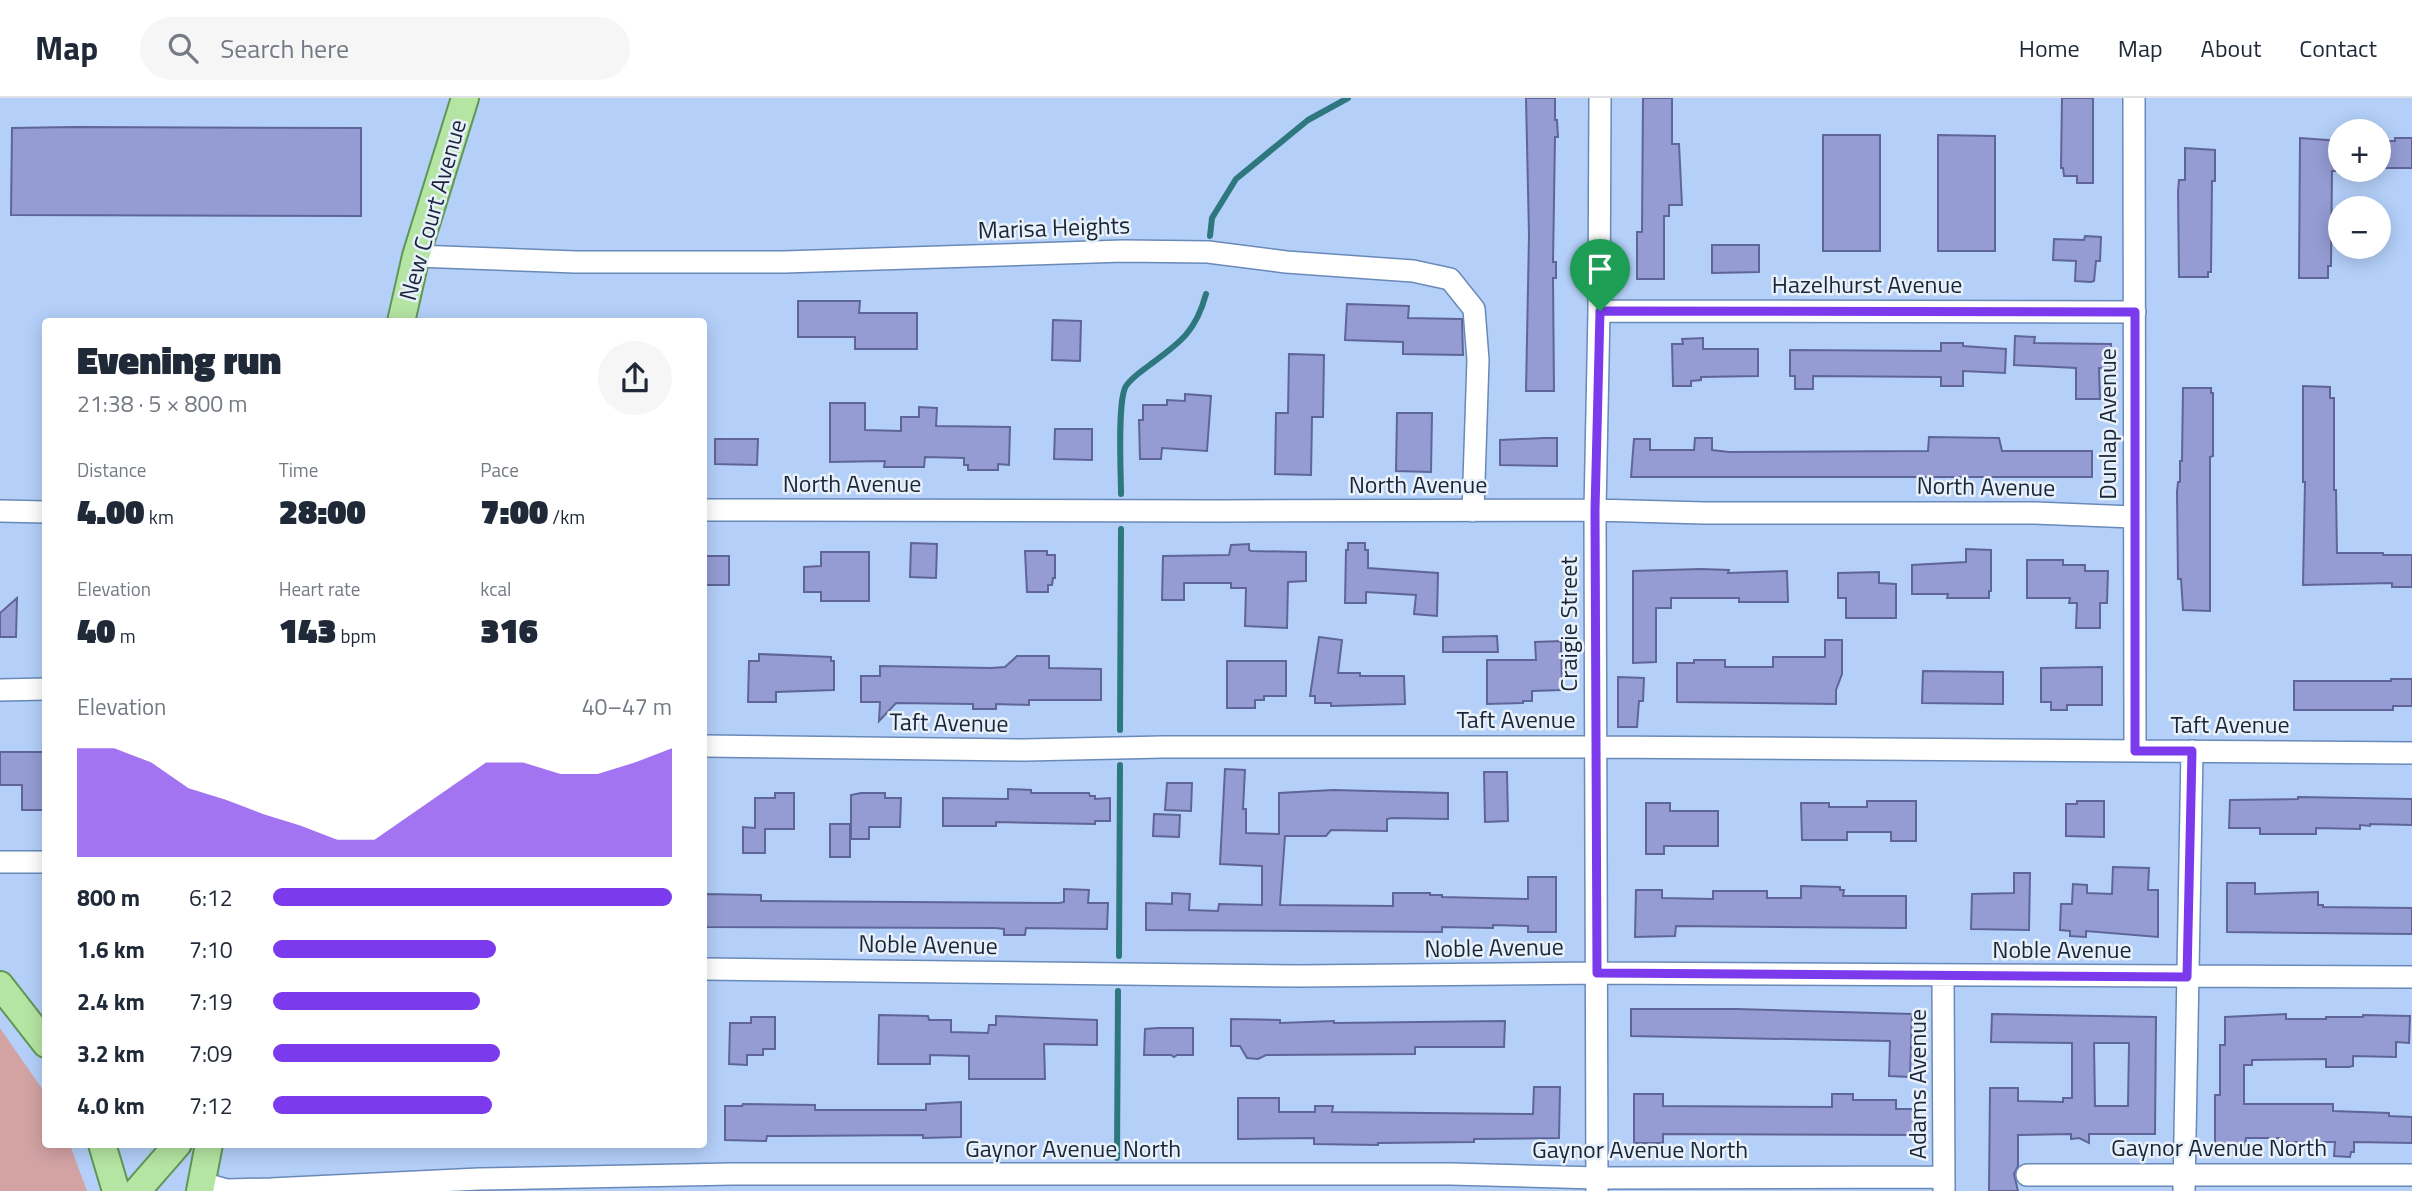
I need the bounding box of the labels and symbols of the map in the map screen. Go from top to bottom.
street label: New Court Avenue [389,115,475,305]
street label: Marisa Heights [977,206,1131,248]
pin [1570,239,1630,311]
street label: Hazelhurst Avenue [1772,266,1962,302]
street label: Dunlap Avenue [2089,348,2125,500]
street label: North Avenue [783,465,921,501]
street label: North Avenue [1349,466,1487,502]
street label: North Avenue [1916,467,2056,505]
street label: Craigie Street [1550,556,1586,692]
street label: Taft Avenue [1456,701,1576,737]
street label: Taft Avenue [889,703,1009,741]
street label: Taft Avenue [2170,706,2290,742]
street label: Noble Avenue [858,925,998,963]
street label: Noble Avenue [1424,928,1564,966]
street label: Noble Avenue [1992,931,2132,967]
street label: Adams Avenue [1899,1009,1935,1159]
street label: Gaynor Avenue North [2111,1129,2327,1165]
street label: Gaynor Avenue North [965,1130,1181,1166]
street label: Gaynor Avenue North [1532,1131,1748,1167]

